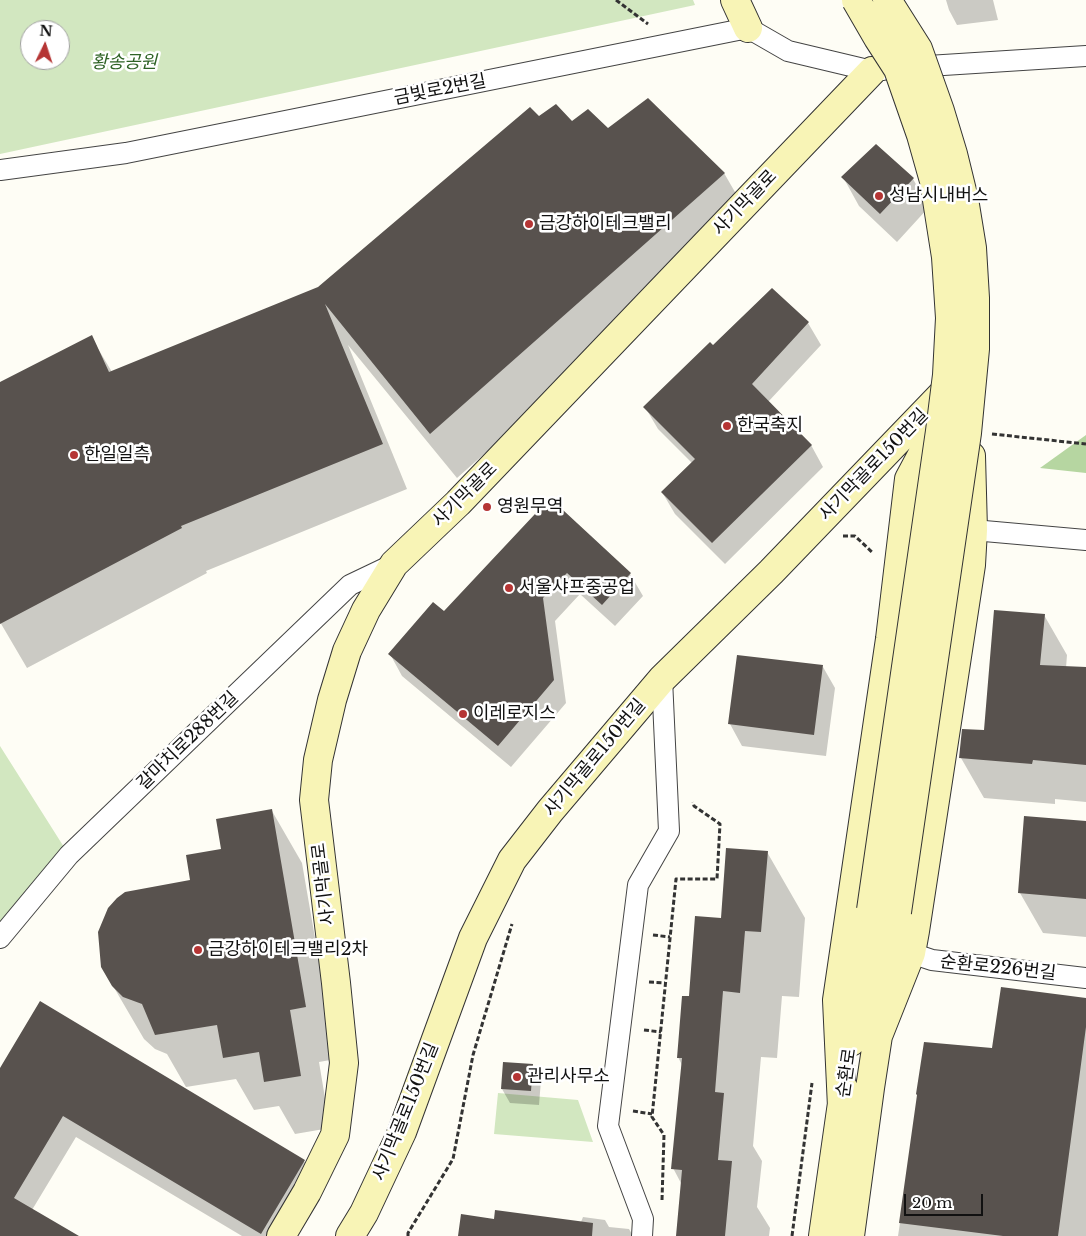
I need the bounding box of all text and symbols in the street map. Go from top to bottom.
north arrow [20,20,70,70]
text: N [39,22,53,40]
park label: 황송공원 [91,52,157,74]
street label: 금빛로2번길 [392,70,488,110]
street label: 사기막골로 [708,166,782,240]
place label: 성남시내버스 [889,185,988,207]
marker: 성남시내버스 [873,190,885,202]
place label: 금강하이테크밸리 [539,213,671,235]
marker: 금강하이테크밸리 [523,218,535,230]
street label: 사기막골로150번길 [815,405,933,525]
place label: 한국축지 [737,415,803,437]
marker: 한국축지 [721,420,733,432]
place label: 한일일측 [84,444,150,466]
marker: 한일일측 [68,449,80,461]
street label: 사기막골로 [428,458,502,532]
place label: 영원무역 [497,496,563,518]
marker: 영원무역 [481,501,493,513]
place label: 서울샤프중공업 [519,577,635,599]
marker: 서울샤프중공업 [503,582,515,594]
street label: 갈마치로288번길 [133,687,243,795]
street label: 사기막골로150번길 [539,695,651,821]
place label: 이레로지스 [473,703,556,725]
marker: 이레로지스 [457,708,469,720]
street label: 사기막골로 [308,842,340,926]
place label: 금강하이테크밸리2차 [208,939,368,961]
marker: 금강하이테크밸리2차 [192,944,204,956]
street label: 순환로226번길 [939,951,1057,985]
street label: 사기막골로150번길 [368,1040,444,1184]
street label: 순환로 [833,1047,861,1099]
place label: 관리사무소 [527,1066,610,1088]
marker: 관리사무소 [511,1071,523,1083]
scale bar [906,1184,985,1216]
text: 20 m [912,1193,952,1212]

